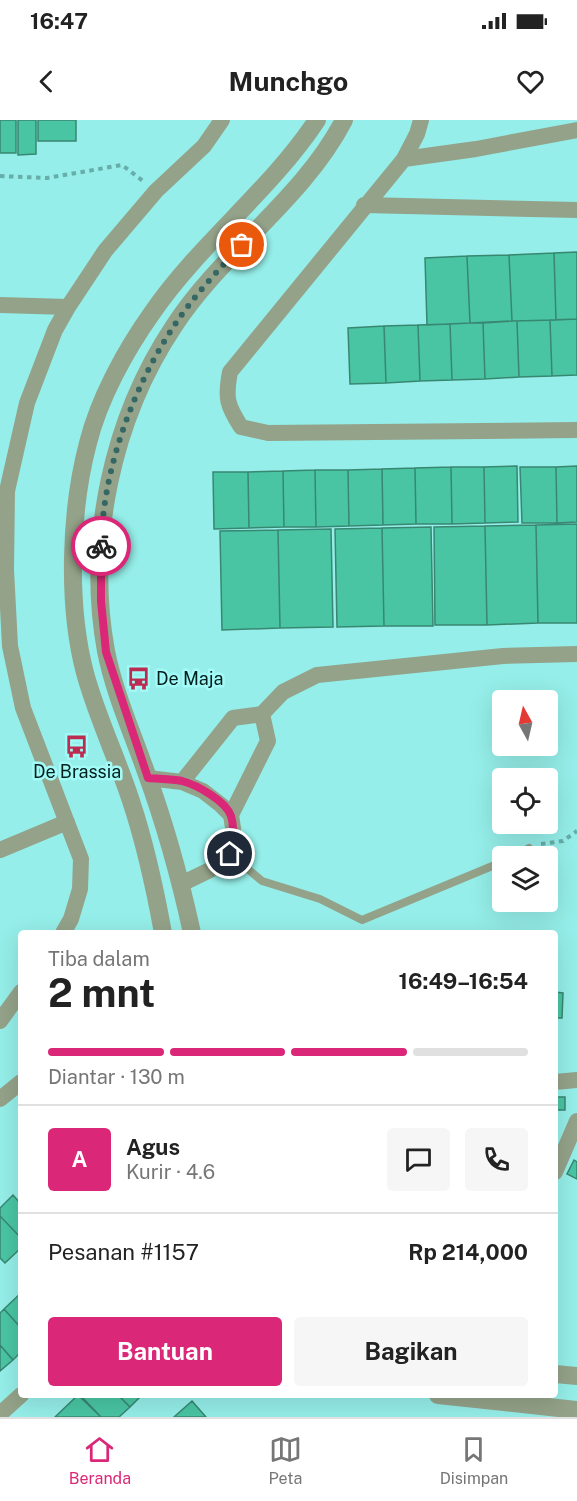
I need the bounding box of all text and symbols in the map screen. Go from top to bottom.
text: 16:47 [30,8,88,34]
icon: back [30,65,63,98]
text: Munchgo [229,65,348,97]
icon: heart [514,65,547,98]
pin [216,219,267,270]
icon: bag [225,228,258,261]
courier [71,516,131,576]
icon: bike [85,530,118,563]
bus stop icon: De Maja [125,666,151,692]
place label: De Maja [156,668,223,689]
north arrow [492,690,558,756]
map controls [492,690,558,912]
bus stop icon: De Brassia [64,733,90,759]
place label: De Brassia [33,761,121,782]
button: locate [492,768,558,834]
pin [204,828,255,879]
icon: home [213,837,246,870]
button: layers [492,846,558,912]
text: Tiba dalam [48,947,150,971]
text: 16:49–16:54 [399,968,528,994]
text: 2 mnt [48,970,155,1016]
text: Diantar · 130 m [48,1065,185,1089]
button: chat [387,1128,450,1191]
button: phone [465,1128,528,1191]
text: Agus [126,1134,180,1160]
text: A [72,1146,87,1172]
text: Kurir · 4.6 [126,1160,215,1184]
text: Pesanan #1157 [48,1239,199,1265]
text: Rp 214,000 [408,1239,528,1265]
button: Bantuan [48,1317,282,1386]
button: Bagikan [294,1317,528,1386]
tab: Beranda [69,1433,131,1488]
tab: Peta [268,1433,302,1488]
tab: Disimpan [440,1433,508,1488]

